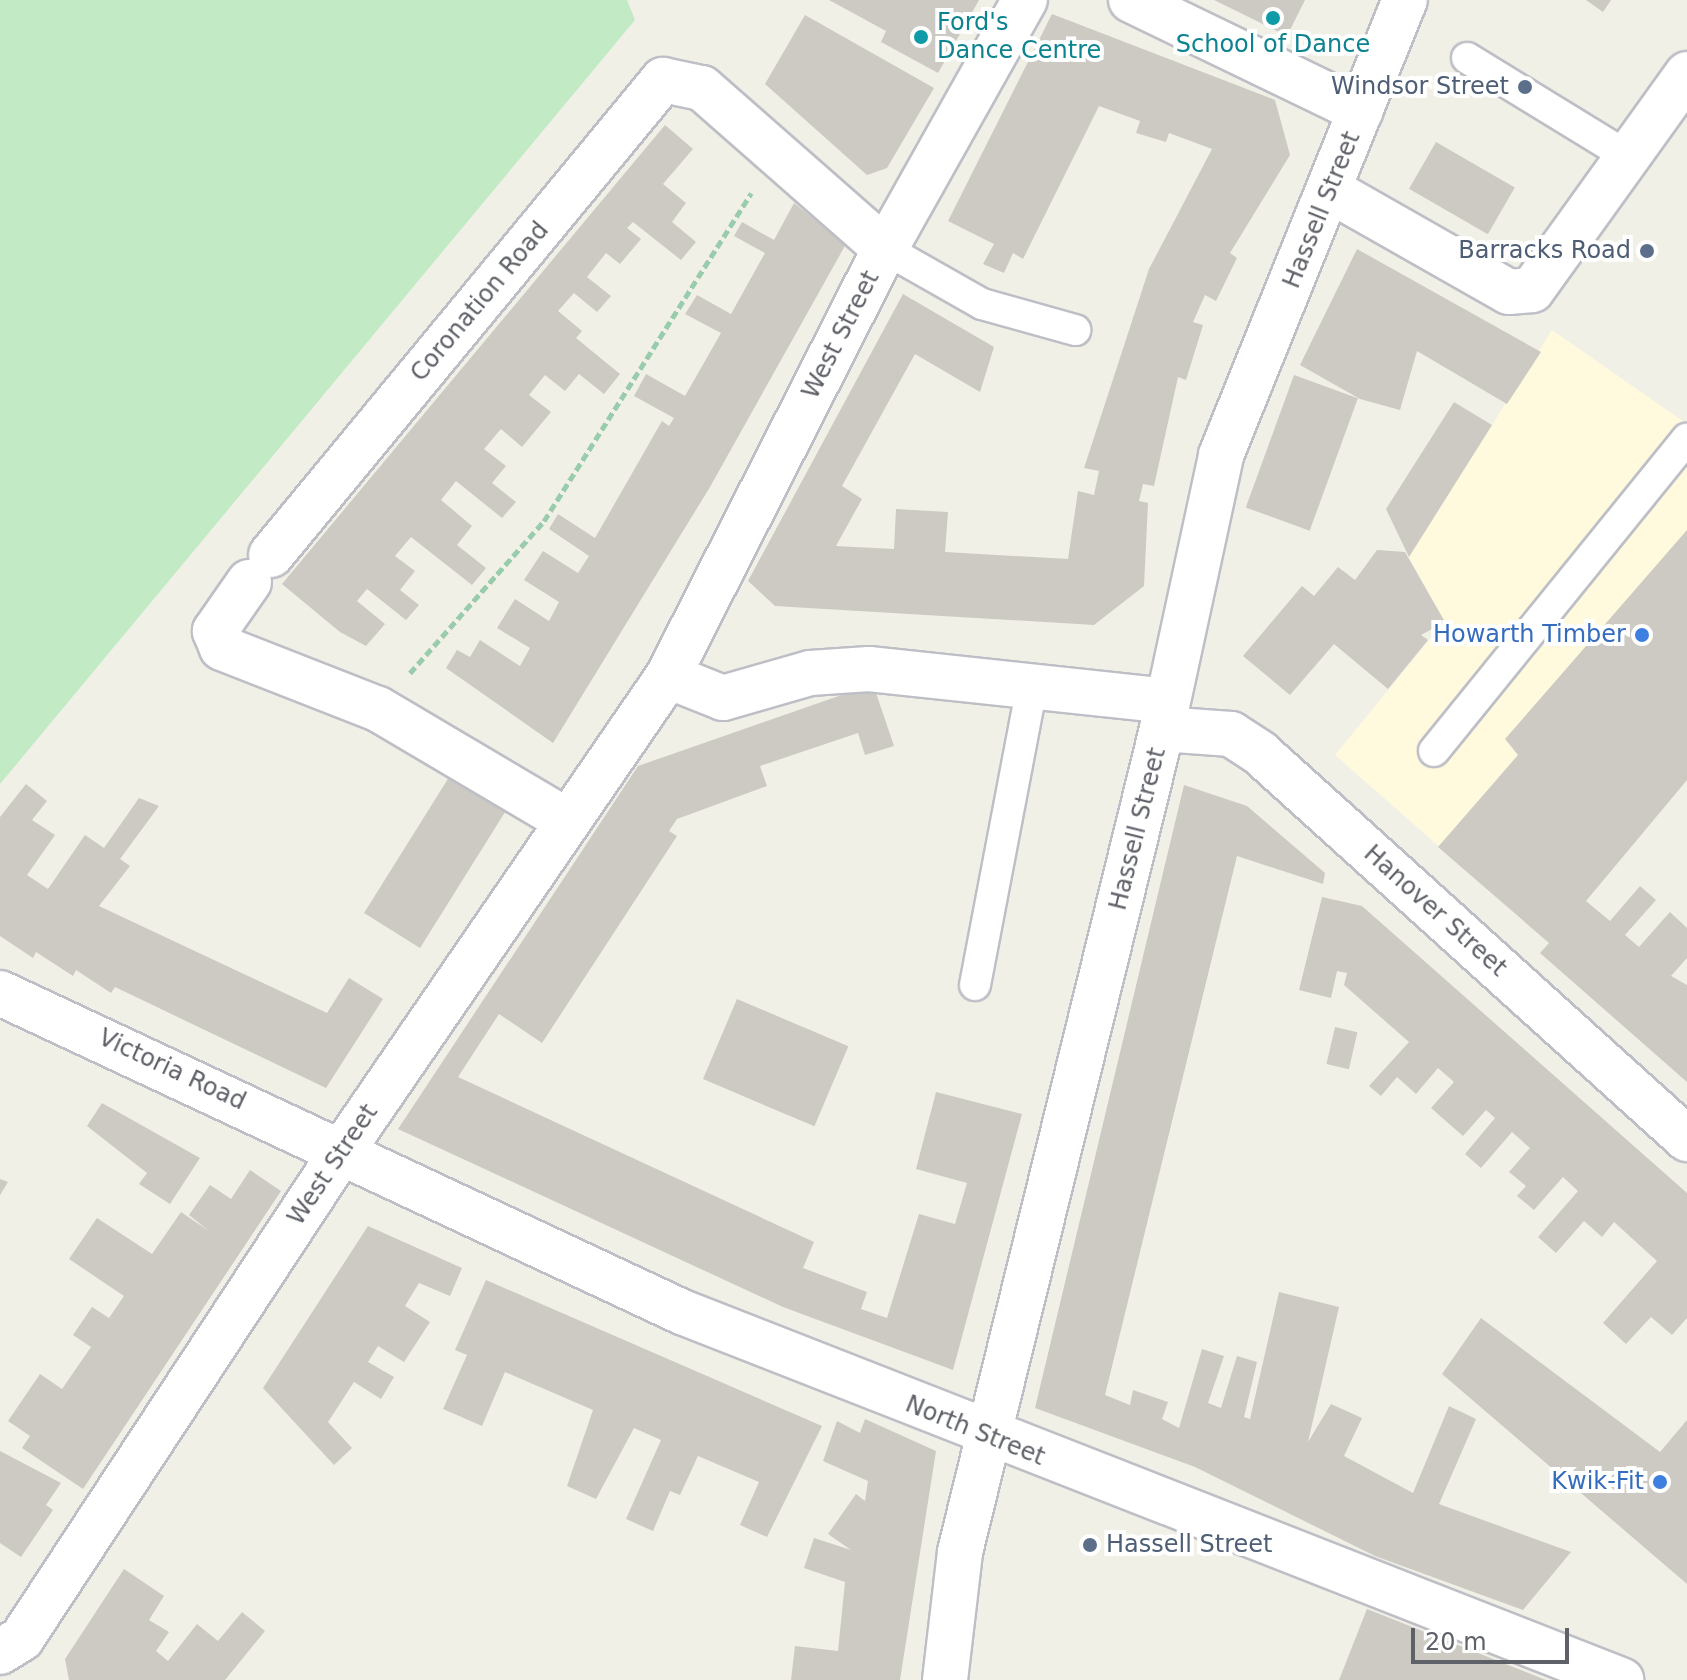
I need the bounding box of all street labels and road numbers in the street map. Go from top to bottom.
street label: Hassell Street [1277,127,1367,293]
street label: Coronation Road [405,216,555,388]
street label: West Street [796,266,886,404]
street label: Hassell Street [1104,745,1172,913]
street label: Hanover Street [1358,839,1512,983]
street label: Victoria Road [94,1023,250,1117]
street label: West Street [282,1099,384,1231]
street label: North Street [901,1390,1049,1472]

